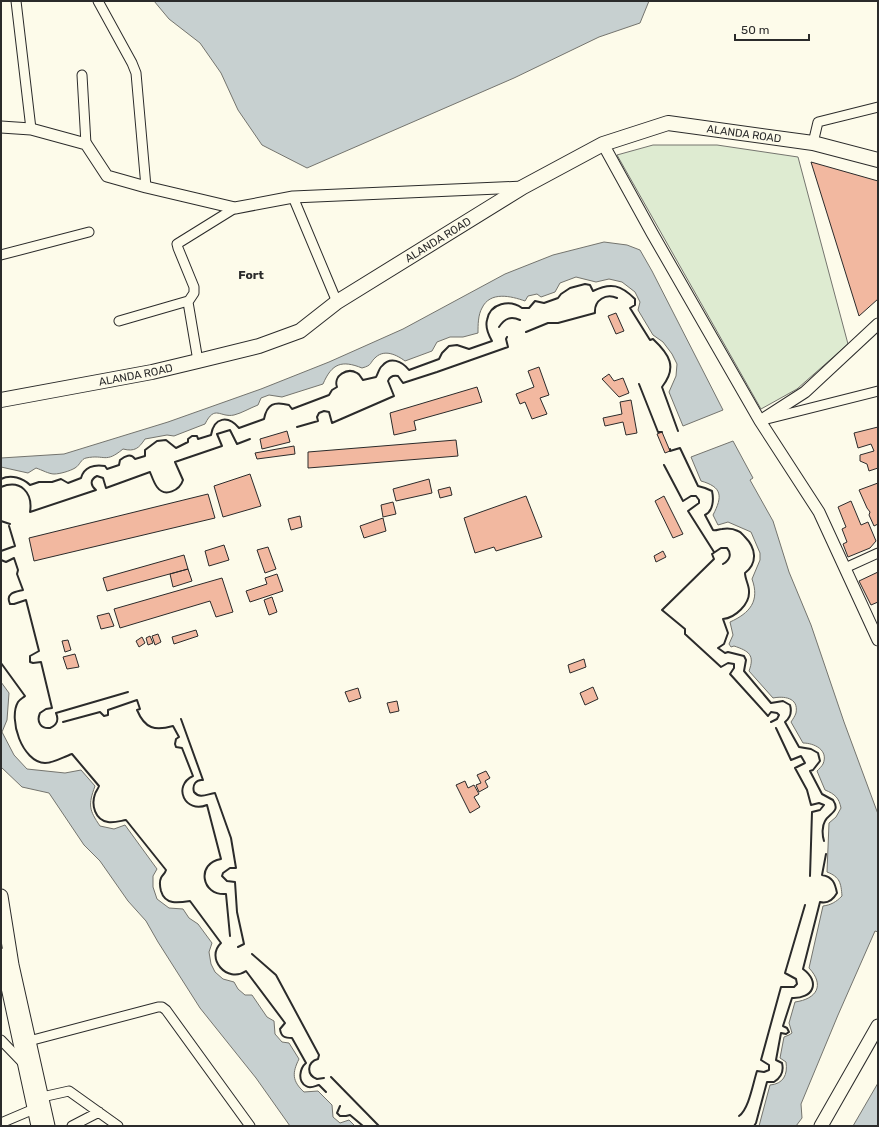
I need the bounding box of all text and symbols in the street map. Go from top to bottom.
scale bar [735,16,809,42]
text: 50 m [741,23,769,37]
street label: ALANDA ROAD [706,122,782,146]
street label: ALANDA ROAD [403,215,474,265]
district label: Fort [238,268,264,282]
street label: ALANDA ROAD [98,361,174,389]

